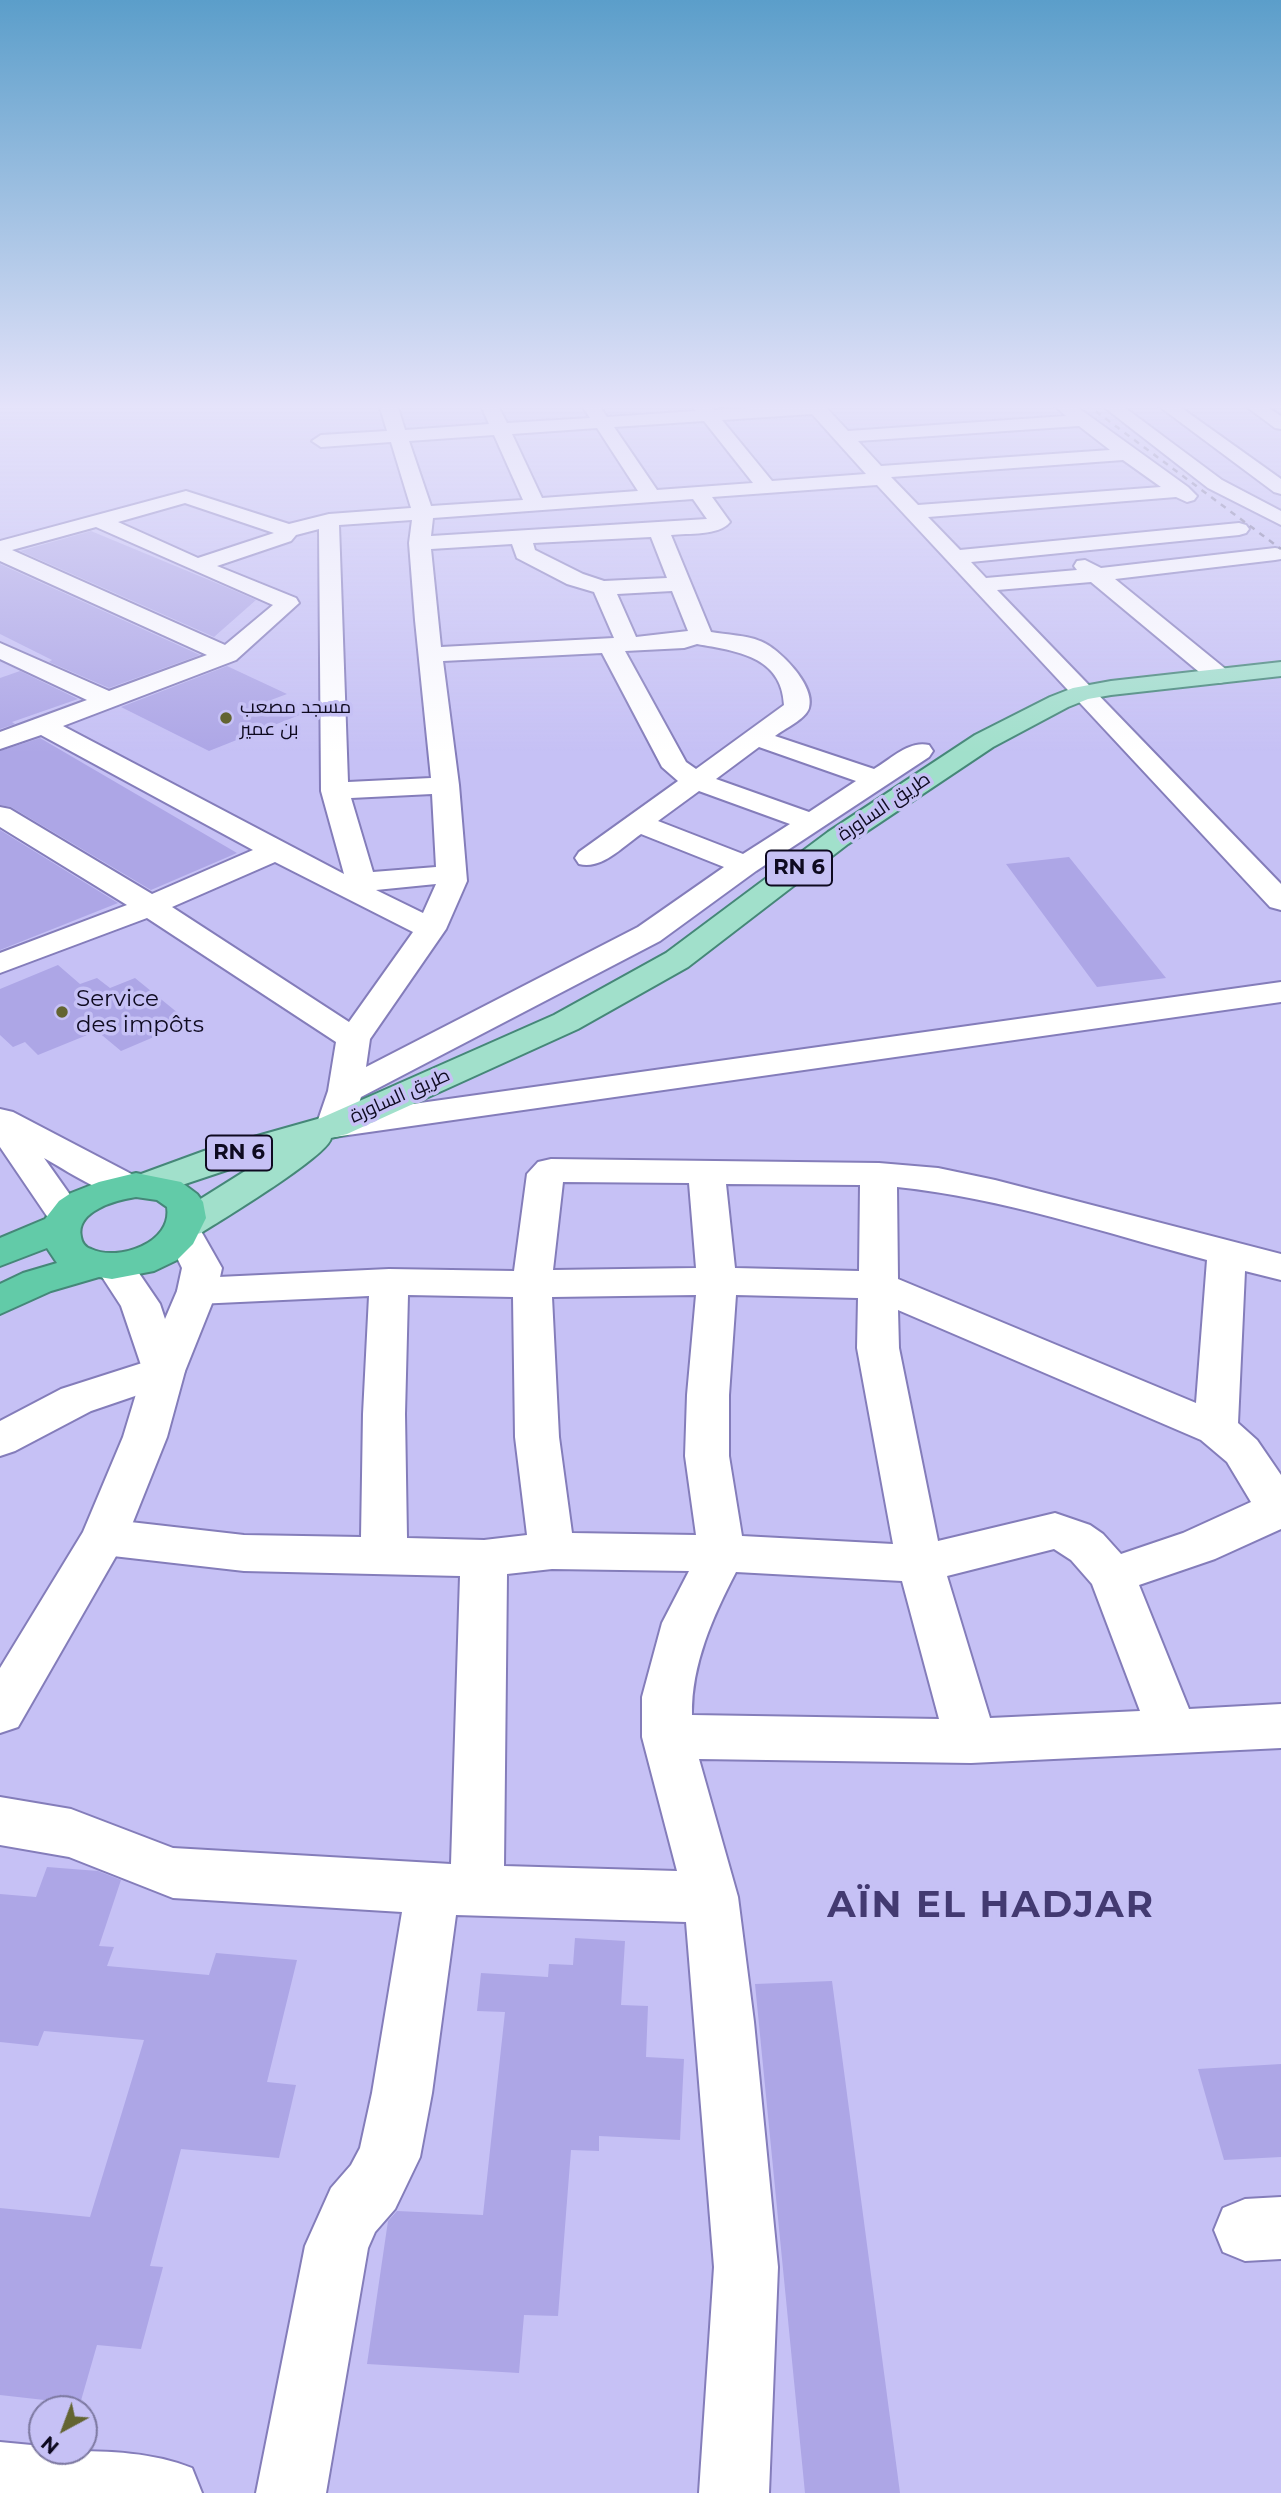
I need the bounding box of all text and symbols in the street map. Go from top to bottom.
place label: مسجد مصعب بن عمير [240,696,351,740]
marker: مسجد مصعب بن عمير [218,710,234,726]
street label: طريق الساورة [833,768,935,846]
road number: RN 6 [766,850,832,886]
place label: Service des impôts [76,985,204,1039]
marker: Service des impôts [54,1004,70,1020]
street label: طريق الساورة [346,1064,454,1128]
road number: RN 6 [206,1136,272,1170]
district label: AÏN EL HADJAR [829,1884,1153,1928]
north arrow [28,2395,98,2465]
text: N [37,2431,64,2458]

